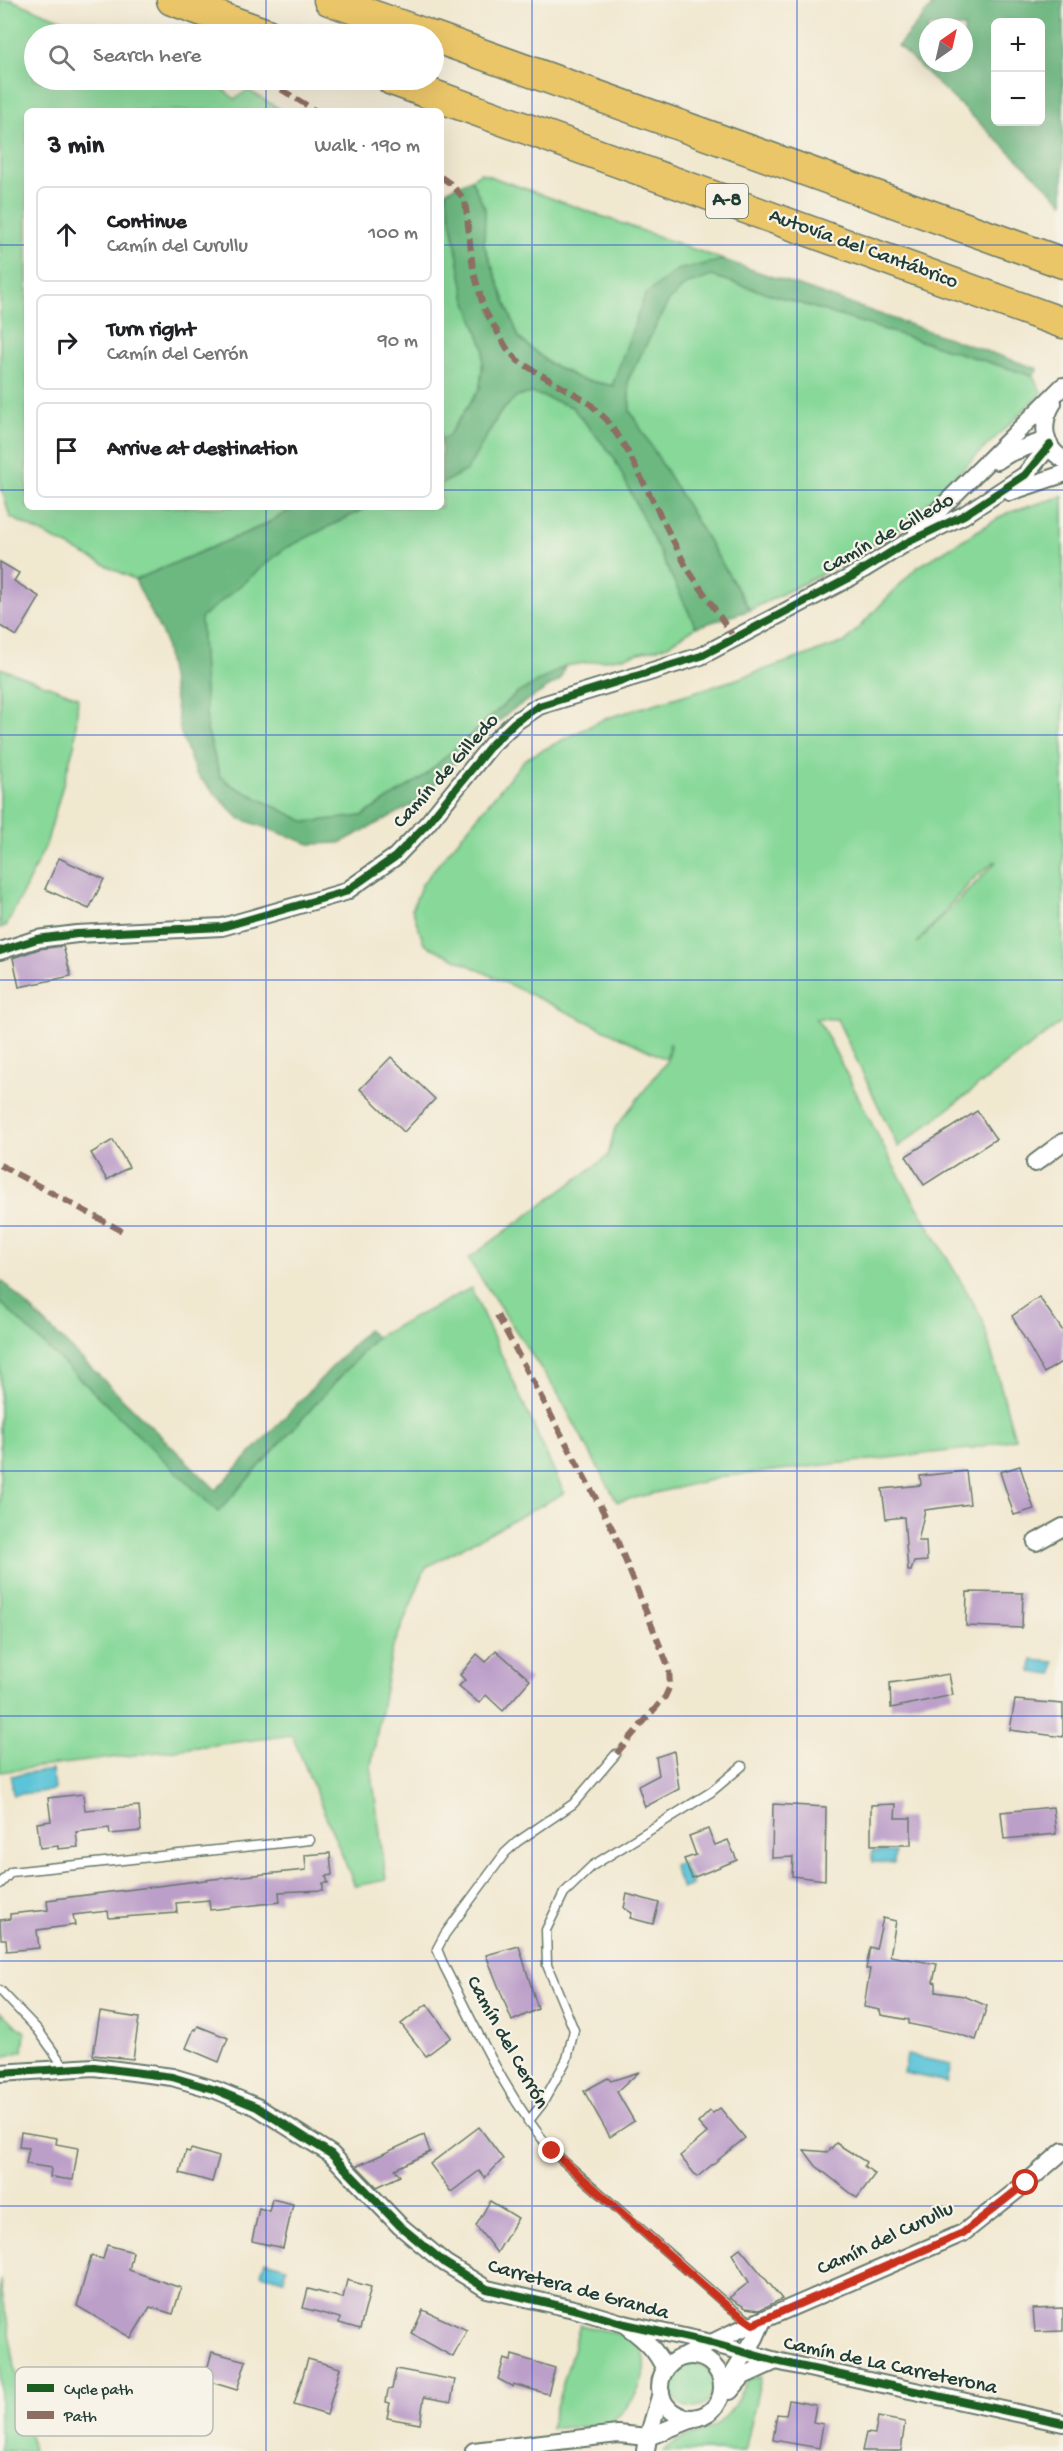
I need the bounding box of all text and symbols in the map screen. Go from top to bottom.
north arrow [919,18,973,72]
map controls [991,18,1045,126]
button: + [991,18,1045,72]
search box [24,24,444,90]
icon: search [45,41,78,74]
text: Search here [93,44,201,70]
button: − [991,72,1045,126]
text: 3 min [48,132,104,163]
text: Walk · 190 m [314,136,420,159]
road number: A-8 [706,184,748,218]
street label: Autovía del Cantábrico [765,204,961,296]
text: Continue [107,210,187,236]
icon: ahead [50,218,83,251]
text: 100 m [368,223,418,246]
text: Camín del Curullu [107,236,248,259]
text: Turn right [107,318,195,344]
icon: right [50,326,83,359]
text: 90 m [378,331,418,354]
text: Camín del Cerrón [107,344,248,367]
icon: arrive [50,434,83,467]
text: Arrive at destination [107,437,297,463]
street label: Camín de Gilledo [819,488,959,581]
street label: Camín de Gilledo [389,709,505,835]
street label: Camín del Cerrón [459,1972,553,2114]
route end [538,2137,564,2163]
route start [1012,2169,1038,2195]
street label: Camín del Curullu [814,2197,958,2283]
street label: Carretera de Granda [485,2255,673,2328]
street label: Camín de La Carreterona [781,2332,1001,2402]
legend [15,2367,213,2436]
text: Cycle path [64,2382,134,2401]
text: Path [63,2409,97,2428]

